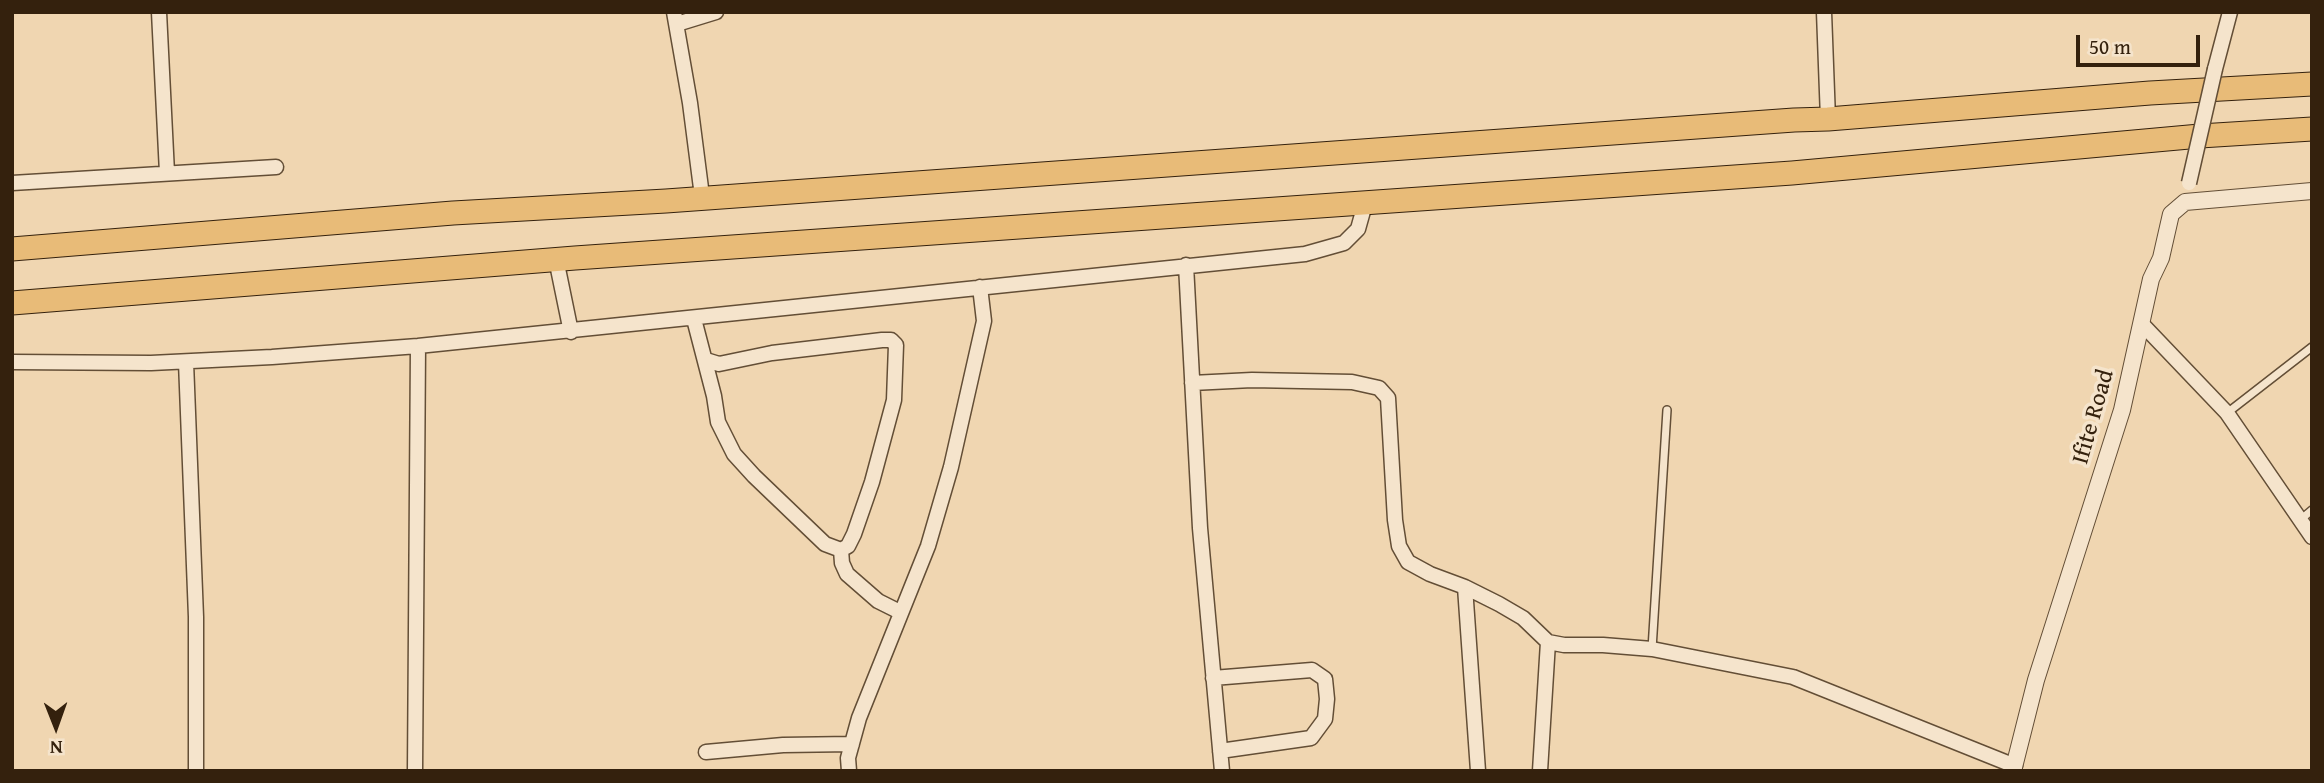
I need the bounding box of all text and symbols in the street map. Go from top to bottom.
scale bar [2079,21,2203,65]
text: 50 m [2089,31,2131,62]
street label: Ifite Road [2067,366,2121,468]
north arrow [21,692,91,762]
text: N [50,734,63,762]

